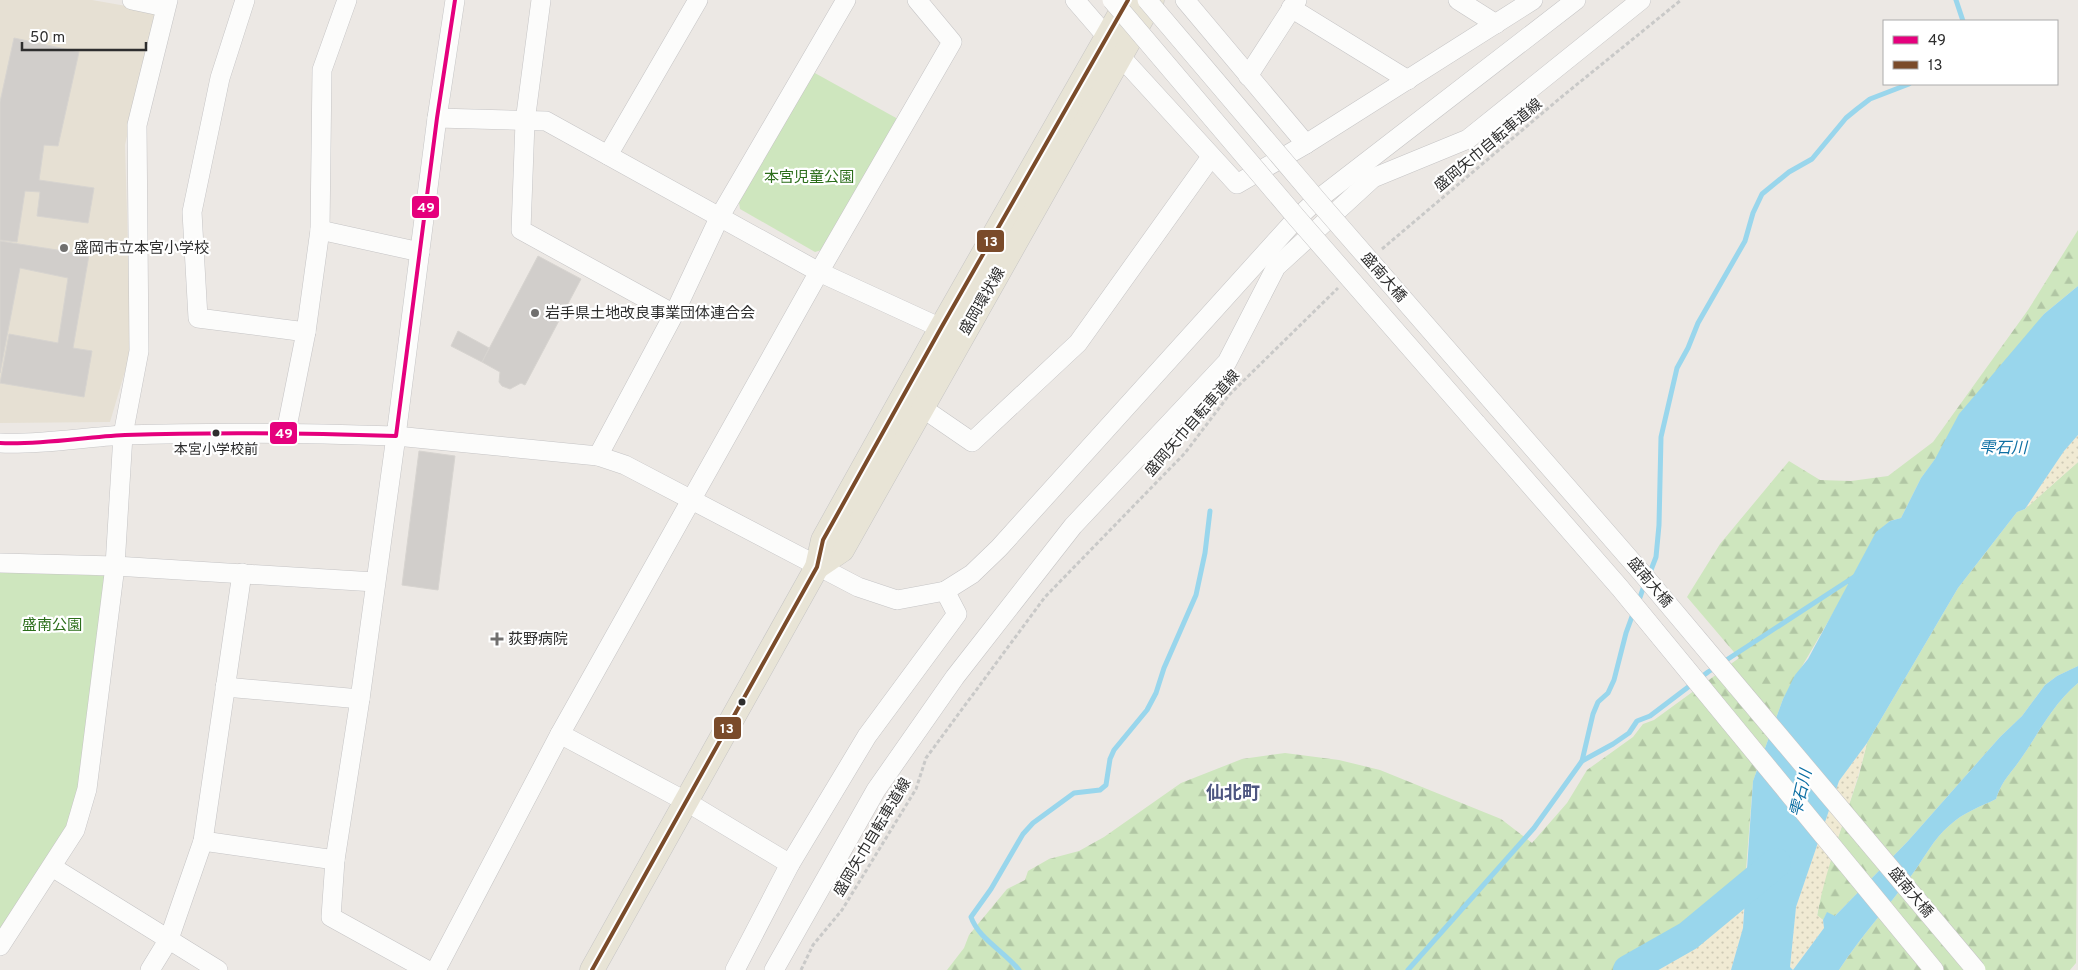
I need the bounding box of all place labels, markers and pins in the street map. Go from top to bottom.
place label: 盛岡市立本宮小学校 [74,239,209,259]
marker: 盛岡市立本宮小学校 [58,242,70,254]
place label: 岩手県土地改良事業団体連合会 [545,305,755,324]
marker: 岩手県土地改良事業団体連合会 [529,307,541,319]
marker: 本宮小学校前 [211,428,221,438]
place label: 本宮小学校前 [174,441,258,459]
place label: 荻野病院 [508,631,568,650]
marker: 荻野病院 [490,632,504,646]
unlabelled marker [737,697,747,707]

